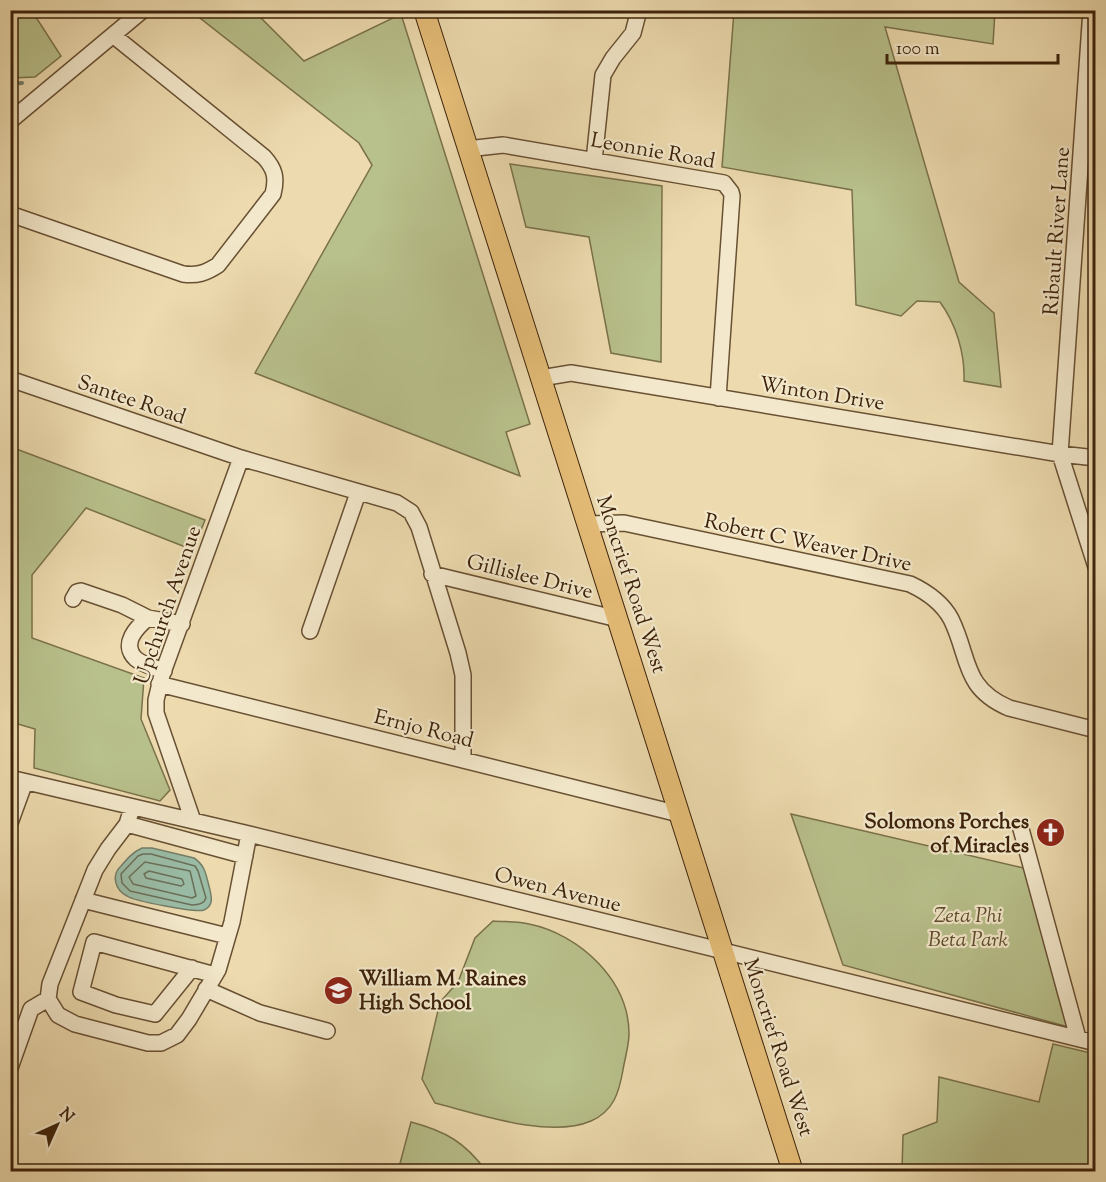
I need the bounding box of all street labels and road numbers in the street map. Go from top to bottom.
street label: Leonnie Road [588,126,717,178]
street label: Ribault River Lane [1037,146,1079,316]
street label: Santee Road [73,368,190,433]
street label: Winton Drive [757,370,886,420]
street label: Moncrief Road West [587,492,673,678]
street label: Robert C Weaver Drive [701,507,914,581]
street label: Upchurch Avenue [128,522,210,689]
street label: Gillislee Drive [463,548,596,608]
street label: Ernjo Road [371,703,477,757]
street label: Owen Avenue [491,861,624,921]
street label: Moncrief Road West [734,955,820,1141]

